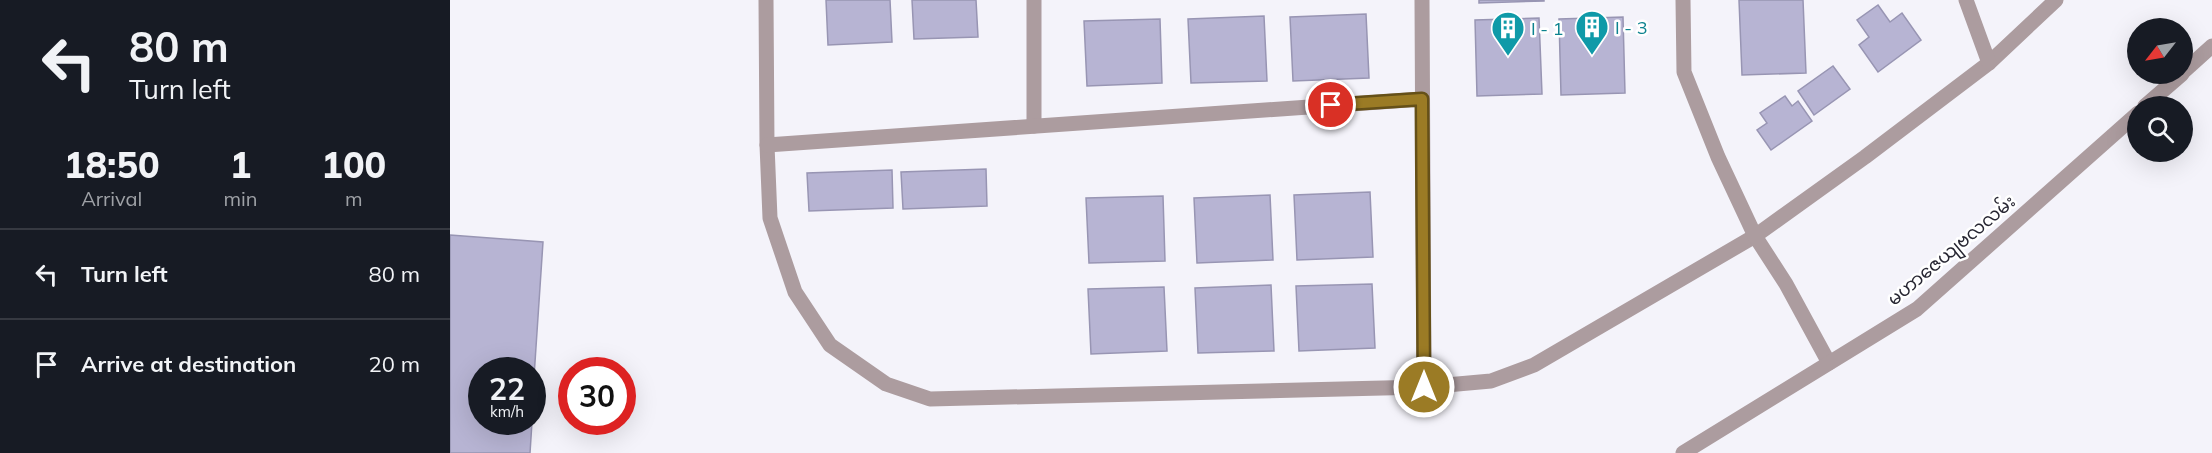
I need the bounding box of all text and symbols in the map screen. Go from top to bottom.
building icon: I - 3 [1574,9,1610,56]
building icon: I - 1 [1490,10,1526,57]
place label: I - 3 [1615,16,1648,39]
place label: I - 1 [1531,17,1564,40]
north arrow [2127,18,2193,84]
map controls [2127,18,2193,162]
text: 80 m [129,20,229,73]
icon: left [30,24,108,102]
text: Turn left [129,72,231,106]
pin [1305,79,1356,130]
icon: arrive [1314,88,1347,121]
button: search [2127,96,2193,162]
text: 18:50 [64,142,160,187]
text: 1 [230,142,251,187]
text: 100 [321,142,386,187]
text: Arrival [81,186,142,211]
text: min [223,186,258,211]
text: m [345,186,363,211]
street label: မဟာဇေယျဗလလမ်း [1882,189,2022,313]
icon: left [30,258,63,291]
text: Turn left [81,260,168,288]
text: 80 m [369,260,420,288]
icon: arrive [30,348,63,381]
text: Arrive at destination [81,350,296,378]
text: 20 m [369,350,420,378]
position arrow [1392,355,1456,419]
speed limit sign: 30 [558,357,636,435]
text: 22 [489,370,525,408]
text: km/h [490,402,524,421]

